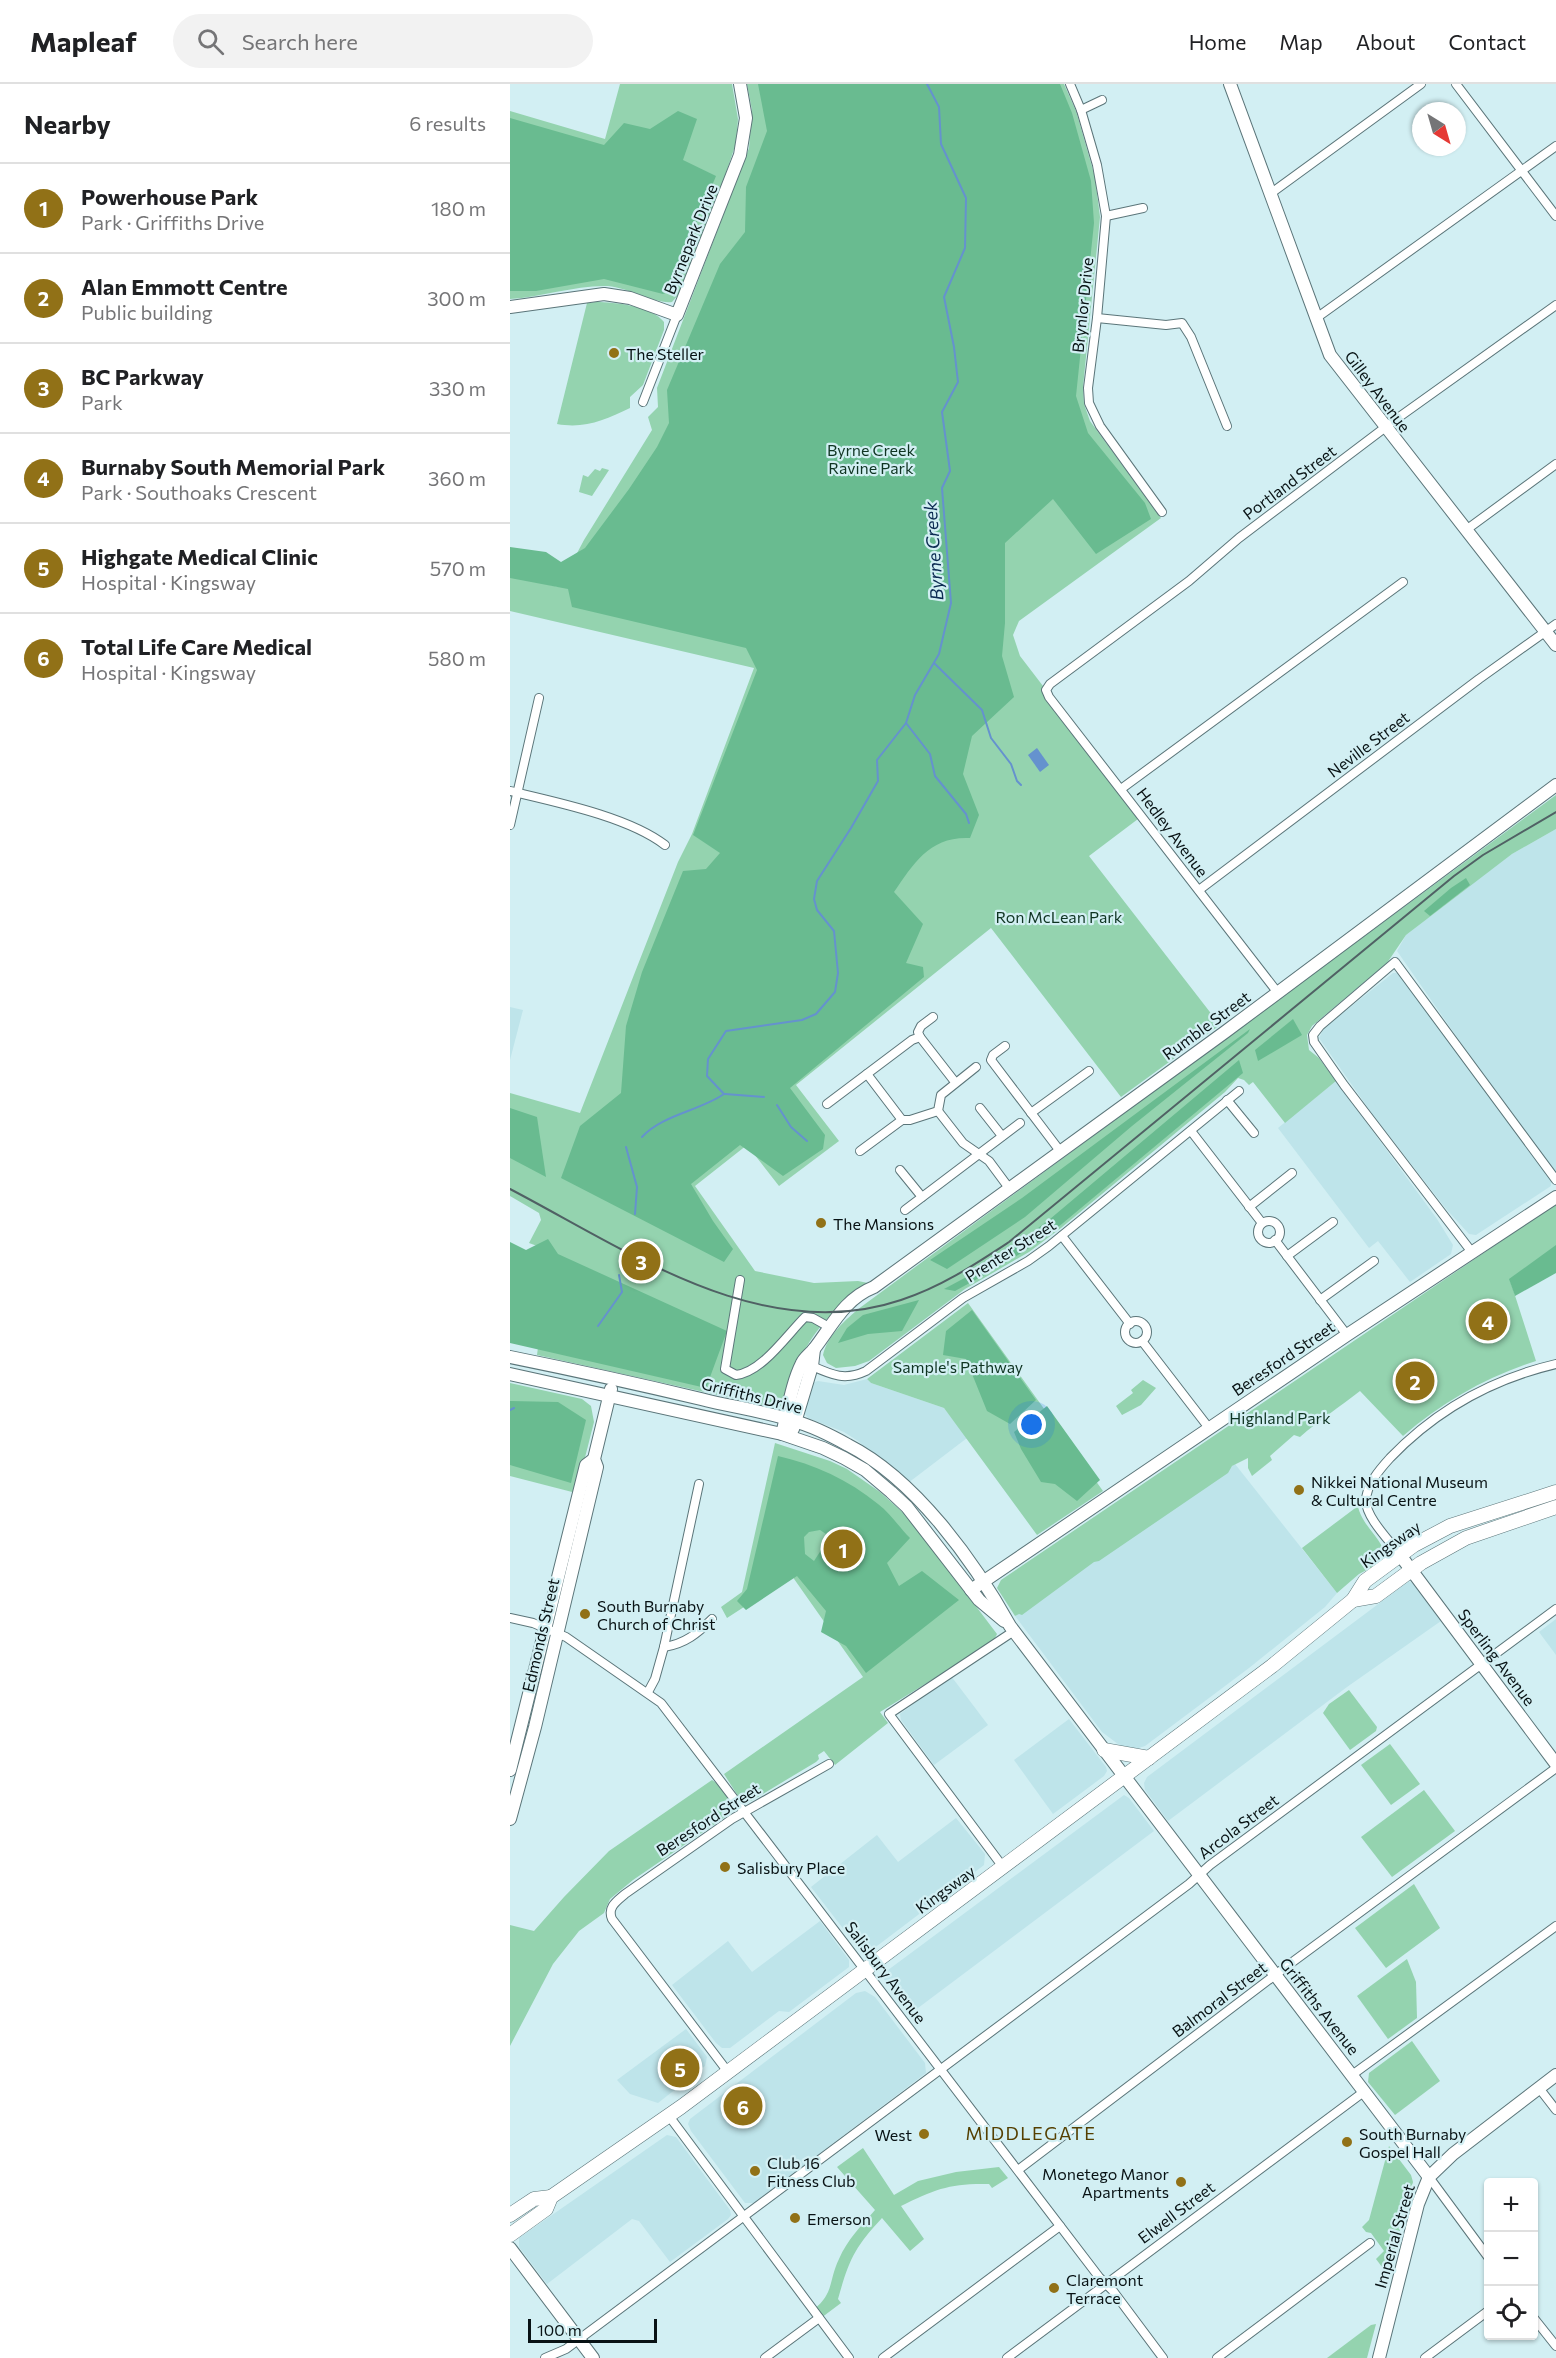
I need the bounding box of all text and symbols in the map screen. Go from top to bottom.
search box [173,14,593,68]
text: Mapleaf [30,24,137,58]
icon: search [194,25,227,58]
text: Search here [242,28,358,55]
text: Home [1189,29,1246,54]
text: Map [1279,29,1323,54]
text: About [1356,29,1415,54]
text: Contact [1448,29,1526,54]
north arrow [1412,102,1466,156]
text: Nearby [24,108,111,139]
text: 6 results [409,111,486,135]
street label: Byrnepark Drive [659,181,721,297]
text: Powerhouse Park [81,183,258,210]
text: 1 [39,196,48,220]
text: 180 m [431,196,486,220]
text: Park · Griffiths Drive [81,210,264,234]
street label: Brynlor Drive [1068,256,1096,354]
text: Alan Emmott Centre [81,273,288,300]
text: 2 [38,286,49,310]
text: 300 m [427,286,486,310]
text: Public building [81,300,213,324]
place label: The Steller [626,344,705,363]
marker: The Steller [607,346,621,360]
street label: Gilley Avenue [1341,347,1415,435]
text: BC Parkway [81,363,204,390]
text: 3 [38,376,49,400]
text: 330 m [429,376,486,400]
text: Park [81,390,123,414]
park label: Byrne Creek Ravine Park [827,440,915,477]
street label: Portland Street [1239,441,1340,523]
text: Burnaby South Memorial Park [81,453,385,480]
text: 4 [37,466,50,490]
text: 360 m [428,466,486,490]
text: Park · Southoaks Crescent [81,480,317,504]
water label: Byrne Creek [918,499,947,601]
text: Highgate Medical Clinic [81,543,318,570]
text: 5 [38,556,49,580]
text: 570 m [430,556,486,580]
text: Hospital · Kingsway [81,570,256,594]
text: Total Life Care Medical [81,633,312,660]
text: 6 [37,646,50,670]
text: 580 m [428,646,486,670]
text: Hospital · Kingsway [81,660,256,684]
street label: Neville Street [1323,707,1413,781]
street label: Hedley Avenue [1133,784,1213,880]
park label: Ron McLean Park [996,907,1123,926]
street label: Rumble Street [1158,987,1254,1063]
place label: The Mansions [833,1214,934,1233]
street label: Prenter Street [961,1214,1059,1285]
marker: The Mansions [814,1216,828,1230]
pin: 3 [622,1238,660,1284]
pin: 4 [1468,1298,1508,1344]
street label: Beresford Street [1228,1316,1338,1399]
park label: Sample's Pathway [893,1357,1023,1376]
pin: 2 [1396,1358,1434,1404]
street label: Griffiths Drive [700,1373,804,1417]
park label: Highland Park [1229,1408,1331,1427]
your location [1017,1410,1046,1439]
place label: Nikkei National Museum & Cultural Centre [1311,1472,1488,1509]
marker: Nikkei National Museum & Cultural Centre [1292,1483,1306,1497]
street label: Kingsway [1356,1516,1424,1572]
pin: 1 [824,1526,862,1572]
street label: Edmonds Street [518,1576,562,1694]
place label: South Burnaby Church of Christ [597,1596,716,1633]
street label: Sperling Avenue [1454,1605,1540,1709]
marker: South Burnaby Church of Christ [578,1607,592,1621]
street label: Beresford Street [653,1778,764,1860]
street label: Arcola Street [1194,1789,1282,1862]
place label: Salisbury Place [737,1858,845,1877]
marker: Salisbury Place [718,1860,732,1874]
street label: Kingsway [912,1861,978,1917]
street label: Salisbury Avenue [841,1917,931,2027]
street label: Griffiths Avenue [1276,1954,1364,2058]
street label: Balmoral Street [1168,1957,1270,2041]
pin: 5 [660,2046,700,2090]
pin: 6 [724,2084,762,2128]
district label: MIDDLEGATE [965,2122,1097,2144]
place label: South Burnaby Gospel Hall [1359,2124,1466,2161]
place label: West [875,2125,912,2144]
marker: West [917,2127,931,2141]
marker: South Burnaby Gospel Hall [1340,2135,1354,2149]
place label: Club 16 Fitness Club [767,2153,855,2190]
marker: Club 16 Fitness Club [748,2164,762,2178]
place label: Monetego Manor Apartments [1042,2164,1170,2201]
marker: Monetego Manor Apartments [1174,2175,1188,2189]
street label: Elwell Street [1134,2177,1218,2247]
map controls [1484,2178,1538,2340]
button: + [1484,2178,1538,2232]
street label: Imperial Street [1370,2181,1418,2290]
place label: Emerson [807,2209,871,2228]
marker: Emerson [788,2211,802,2225]
button: − [1484,2232,1538,2286]
place label: Claremont Terrace [1066,2270,1144,2307]
marker: Claremont Terrace [1047,2281,1061,2295]
button: locate [1484,2286,1538,2340]
scale bar [528,2316,657,2344]
text: 100 m [537,2320,582,2339]

